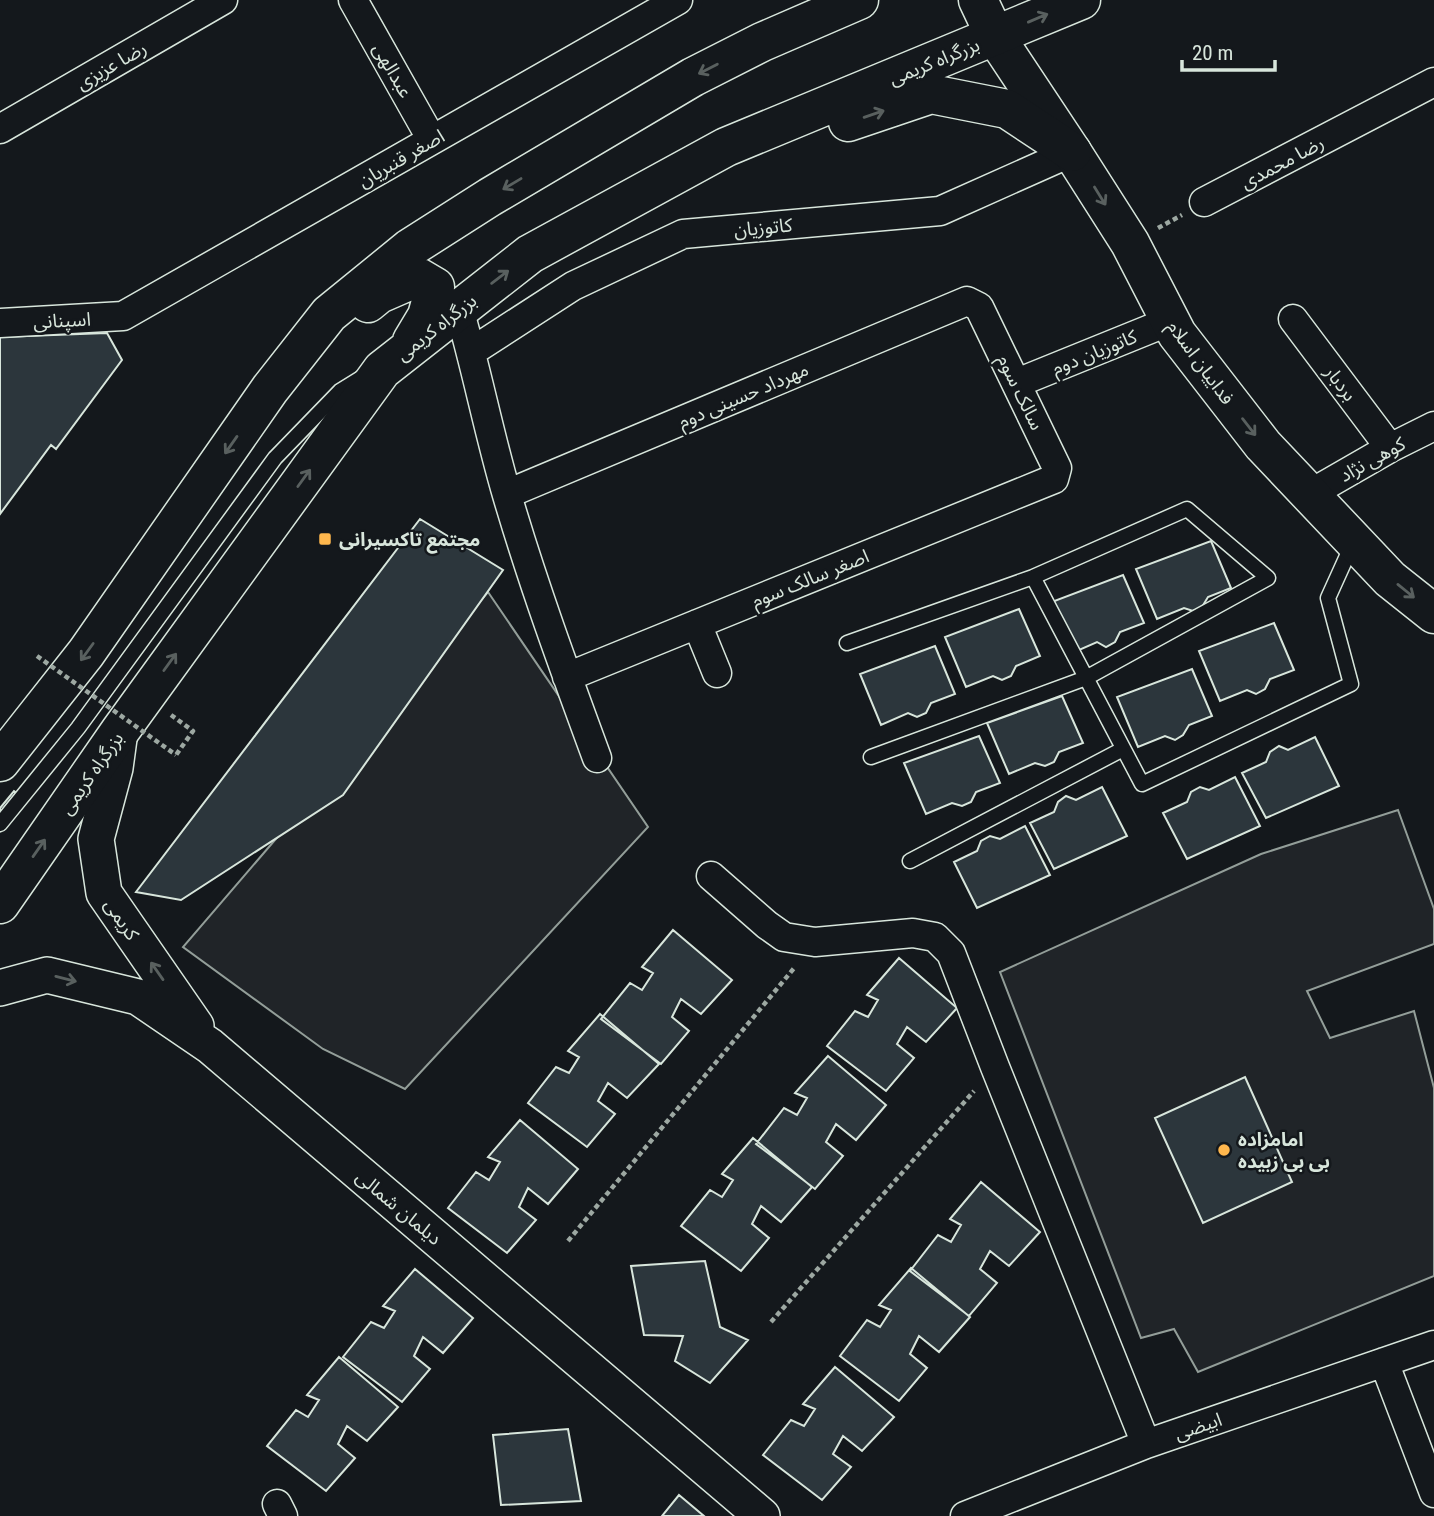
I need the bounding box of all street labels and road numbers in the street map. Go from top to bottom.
street label: بزرگراه کریمی [885,33,983,90]
street label: رضا عزیزی [72,36,151,95]
street label: عبدالهی [368,39,417,102]
street label: اصغر قنبریان [354,124,449,192]
street label: رضا محمدی [1237,131,1328,194]
street label: کاتوزیان [733,213,794,242]
street label: بزرگراه کریمی [392,289,481,366]
street label: اسپنانی [33,308,91,335]
street label: فداییان اسلام [1160,316,1239,411]
street label: کاتوزیان دوم [1048,325,1142,383]
street label: سالک سوم [990,351,1049,435]
street label: مهرداد حسینی دوم [674,358,813,436]
street label: بردبار [1319,360,1361,406]
street label: کوهی نژاد [1335,431,1410,487]
street label: اصغر سالک سوم [748,544,873,615]
street label: بزرگراه کریمی [55,727,128,819]
street label: کریمی [99,894,144,946]
street label: دیلمان شمالی [351,1165,446,1250]
street label: ابیضی [1171,1408,1225,1445]

